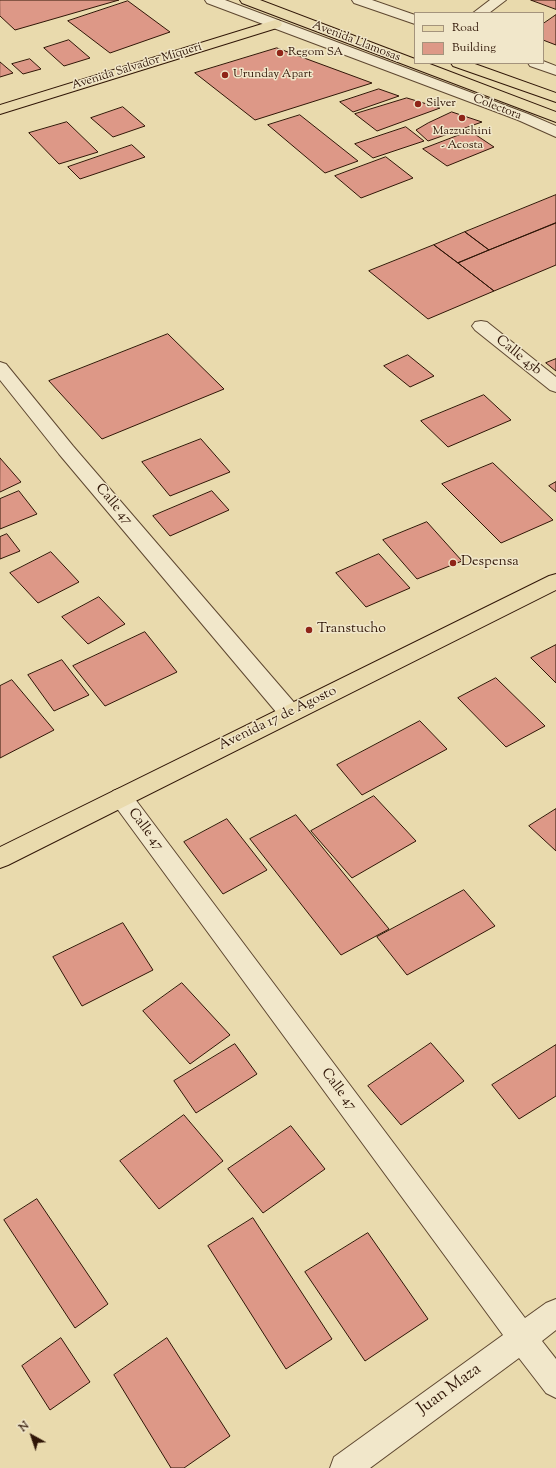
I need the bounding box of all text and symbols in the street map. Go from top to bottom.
legend [414,12,544,64]
street label: Avenida Llamosas [310,19,402,65]
text: Road [452,19,479,37]
text: Building [452,39,496,57]
street label: Avenida Salvador Miqueri [70,40,204,94]
place label: Regom SA [288,46,343,60]
marker: Regom SA [275,48,285,58]
place label: Urunday Apart [233,68,312,82]
marker: Urunday Apart [220,70,230,80]
street label: Colectora [471,92,523,124]
place label: Silver [426,97,456,111]
marker: Silver [413,99,423,109]
marker: Mazzuchini - Acosta [457,113,467,123]
place label: Mazzuchini - Acosta [433,125,491,153]
street label: Calle 45b [492,332,544,380]
street label: Calle 47 [91,481,135,529]
place label: Despensa [461,555,519,571]
marker: Despensa [448,558,458,568]
place label: Transtucho [317,622,386,638]
marker: Transtucho [304,625,314,635]
street label: Avenida 17 de Agosto [216,683,340,755]
street label: Calle 47 [124,805,166,855]
street label: Calle 47 [317,1065,359,1115]
street label: Juan Maza [414,1360,486,1420]
north arrow [12,1416,52,1456]
text: N [16,1418,33,1436]

